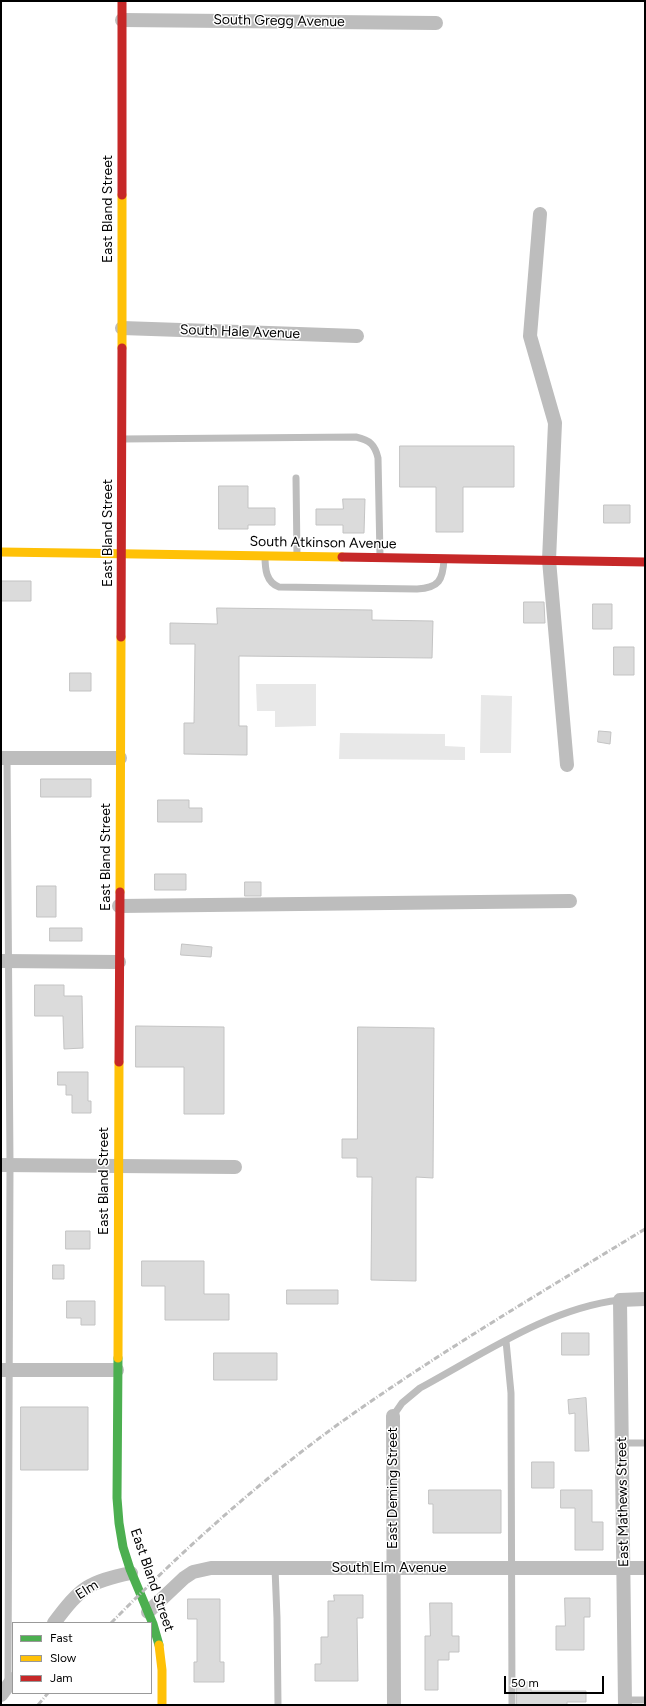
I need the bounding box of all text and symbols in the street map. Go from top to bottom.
street label: South Gregg Avenue [213,11,345,31]
street label: East Bland Street [100,155,116,263]
street label: South Hale Avenue [180,322,300,342]
street label: East Bland Street [100,479,116,587]
street label: South Atkinson Avenue [249,533,397,553]
street label: East Bland Street [98,803,114,911]
street label: East Bland Street [96,1127,112,1235]
street label: East Deming Street [385,1427,401,1549]
street label: East Mathews Street [613,1437,633,1567]
street label: East Bland Street [126,1526,178,1634]
street label: South Elm Avenue [331,1560,447,1576]
street label: Elm [73,1577,101,1603]
legend [12,1622,152,1694]
text: Fast [50,1631,73,1645]
text: Slow [50,1651,76,1665]
scale bar [506,1668,606,1694]
text: Jam [50,1671,73,1685]
text: 50 m [511,1676,539,1690]

